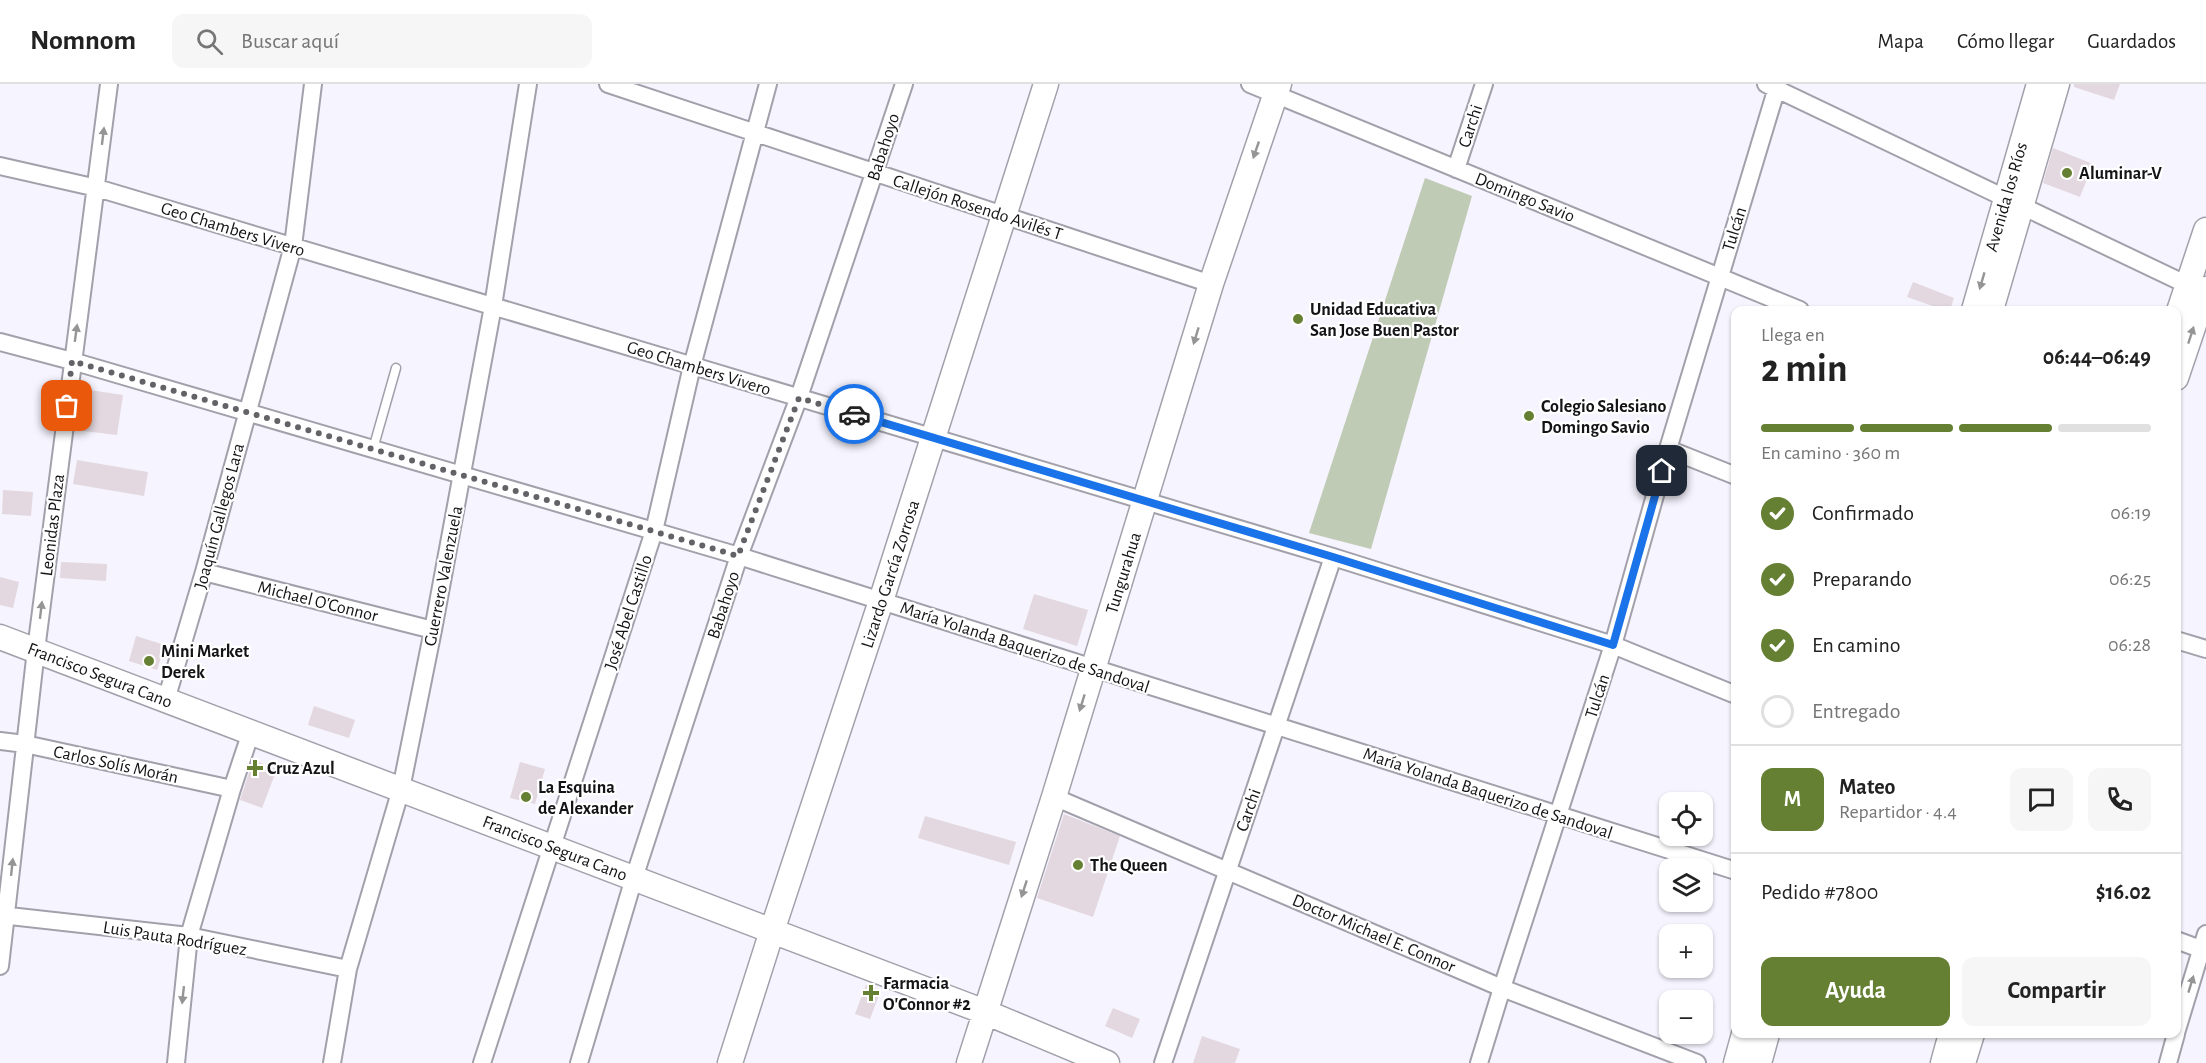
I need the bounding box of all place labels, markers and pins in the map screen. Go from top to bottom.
place label: Aluminar-V [2079,165,2162,183]
marker: Aluminar-V [2060,166,2074,180]
place label: Unidad Educativa San Jose Buen Pastor [1310,301,1460,340]
marker: Unidad Educativa San Jose Buen Pastor [1291,312,1305,326]
pin [41,380,92,431]
place label: Colegio Salesiano Domingo Savio [1541,398,1667,437]
marker: Colegio Salesiano Domingo Savio [1522,409,1536,423]
pin [1636,445,1687,496]
place label: Mini Market Derek [161,643,249,682]
marker: Mini Market Derek [142,654,156,668]
place label: Cruz Azul [267,760,335,778]
marker: Cruz Azul [248,761,262,775]
place label: La Esquina de Alexander [538,779,634,818]
marker: La Esquina de Alexander [519,790,533,804]
place label: The Queen [1090,857,1168,875]
marker: The Queen [1071,858,1085,872]
place label: Farmacia O'Connor #2 [883,975,971,1014]
marker: Farmacia O'Connor #2 [864,986,878,1000]

